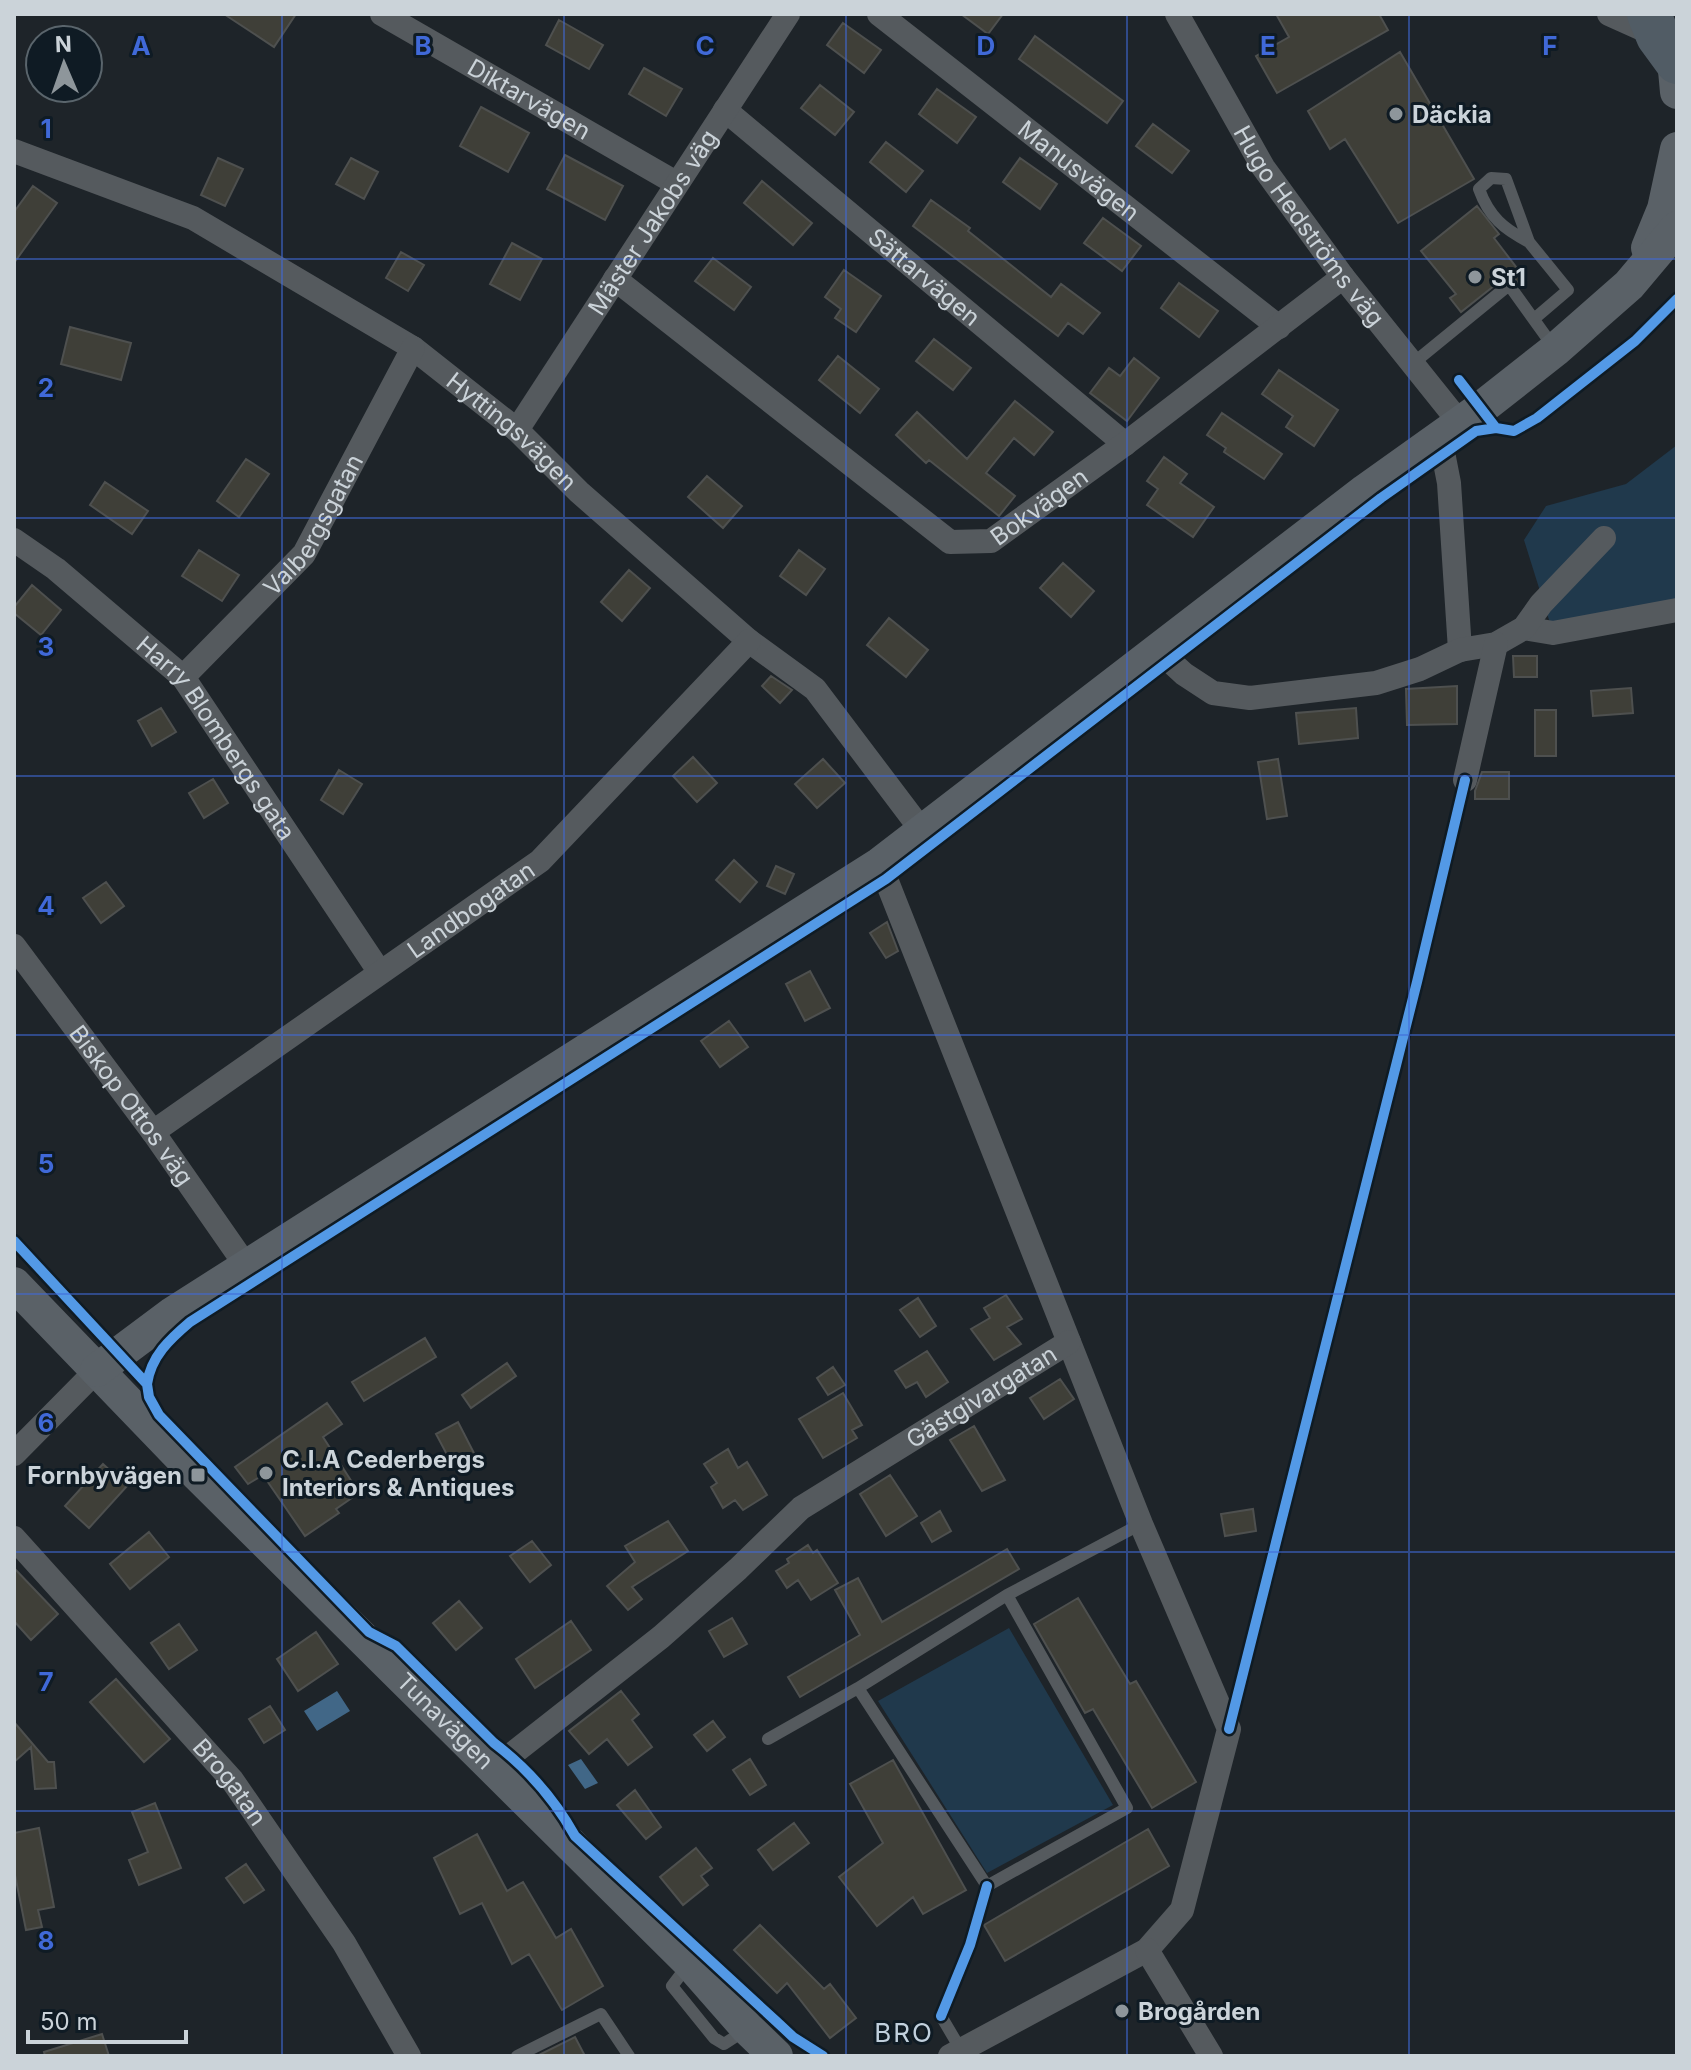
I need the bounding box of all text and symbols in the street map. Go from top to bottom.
north arrow [24,24,104,104]
text: A [131,30,151,61]
text: B [414,30,432,61]
text: C [695,30,715,61]
text: D [977,30,995,61]
text: E [1260,30,1276,61]
text: F [1542,30,1558,61]
text: N [54,31,72,57]
street label: Diktarvägen [463,52,596,145]
place label: Däckia [1412,100,1492,129]
marker: Däckia [1387,105,1405,123]
text: 1 [40,113,52,144]
street label: Manusvägen [1013,114,1145,227]
street label: Hugo Hedströms väg [1228,120,1391,332]
street label: Mäster Jakobs väg [581,124,723,320]
street label: Sättarvägen [863,222,986,332]
place label: St1 [1491,263,1526,292]
marker: St1 [1466,268,1484,286]
street label: Hyttingsvägen [441,366,583,496]
text: 2 [38,372,54,403]
street label: Valbergsgatan [257,449,369,601]
street label: Bokvägen [985,461,1093,551]
street label: Harry Blombergs gata [131,630,302,845]
text: 3 [38,631,54,662]
street label: Landbogatan [402,855,540,964]
text: 4 [37,890,55,921]
street label: Biskop Ottos väg [64,1019,200,1191]
text: 5 [38,1148,54,1179]
street label: Gästgivargatan [901,1339,1062,1454]
text: 6 [38,1407,54,1438]
place label: C.I.A Cederbergs Interiors & Antiques [282,1445,514,1502]
place label: Fornbyvägen [27,1461,182,1490]
marker: C.I.A Cederbergs Interiors & Antiques [257,1464,275,1482]
marker: Fornbyvägen [189,1466,207,1484]
text: 7 [38,1666,54,1697]
street label: Tunavägen [391,1666,500,1775]
street label: Brogatan [187,1732,273,1831]
text: 8 [38,1925,54,1956]
scale bar [28,1994,186,2044]
place label: Brogården [1138,1997,1260,2026]
marker: Brogården [1113,2002,1131,2020]
text: 50 m [40,2007,98,2036]
district label: BRO [874,2017,934,2048]

